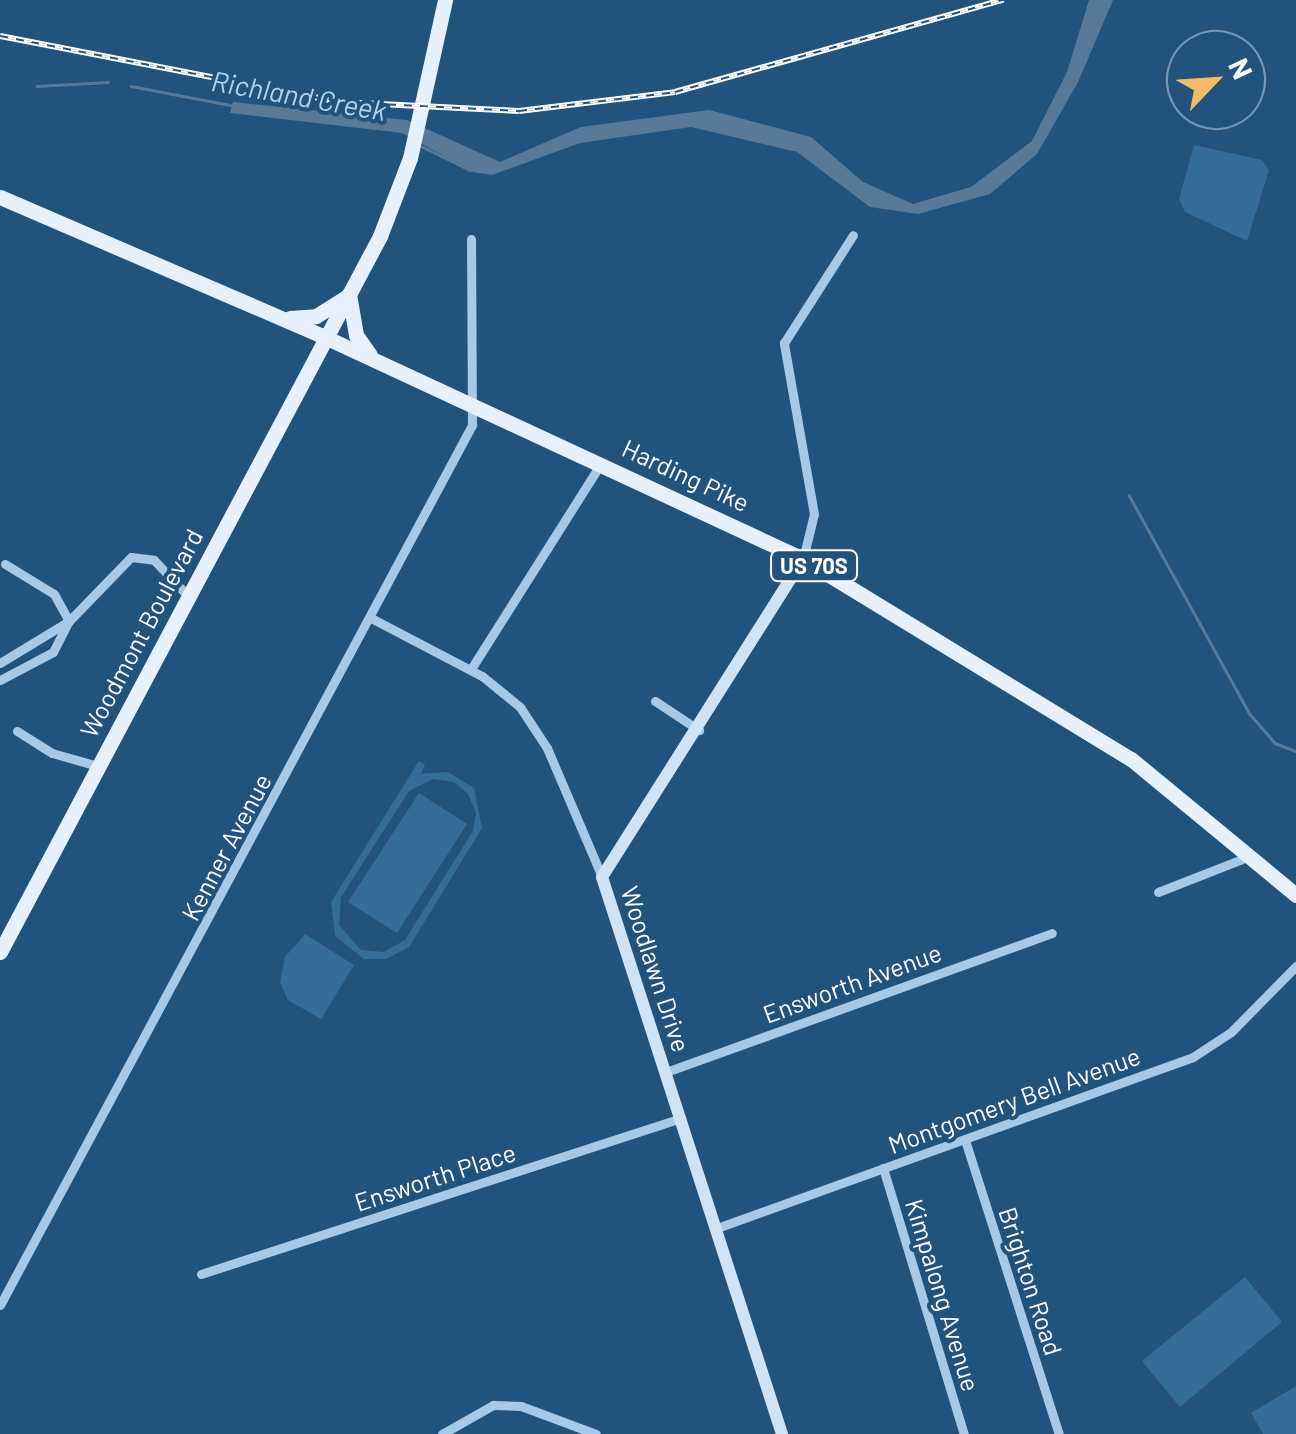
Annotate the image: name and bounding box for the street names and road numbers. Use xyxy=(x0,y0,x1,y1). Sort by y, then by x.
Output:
street label: Harding Pike xyxy=(618,433,754,517)
street label: Woodmont Boulevard xyxy=(73,524,209,742)
road number: US 70S xyxy=(769,549,859,583)
street label: Kenner Avenue xyxy=(175,768,277,926)
street label: Woodlawn Drive xyxy=(615,882,697,1056)
street label: Ensworth Avenue xyxy=(759,937,945,1029)
street label: Montgomery Bell Avenue xyxy=(884,1040,1144,1160)
street label: Ensworth Place xyxy=(351,1137,519,1217)
street label: Kimpalong Avenue xyxy=(899,1195,987,1395)
street label: Brighton Road xyxy=(993,1203,1069,1359)

